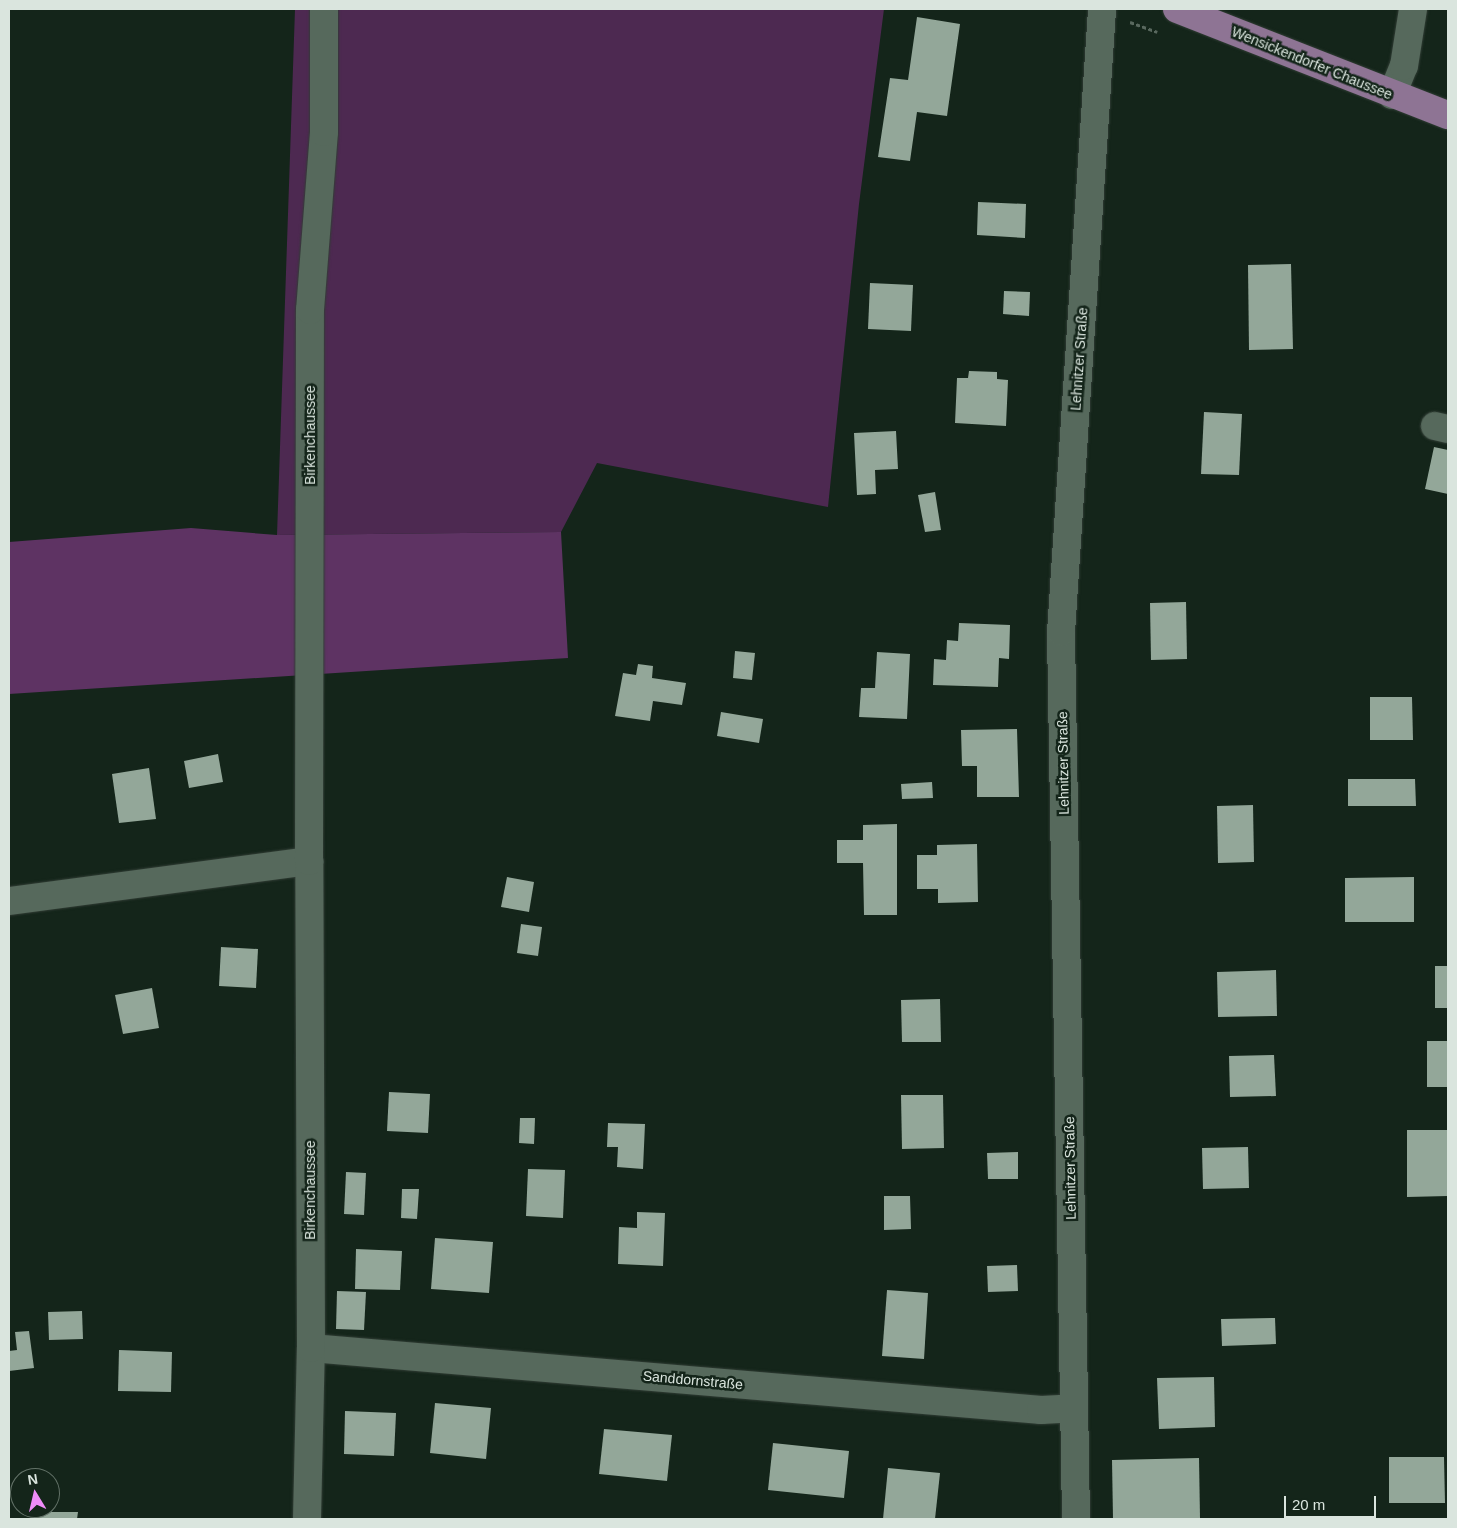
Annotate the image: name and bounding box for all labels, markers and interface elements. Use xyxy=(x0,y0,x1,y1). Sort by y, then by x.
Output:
street label: Wensickendorfer Chaussee xyxy=(1229,23,1395,103)
street label: Lehnitzer Straße xyxy=(1067,307,1091,411)
street label: Birkenchaussee xyxy=(302,385,318,485)
street label: Lehnitzer Straße xyxy=(1054,711,1072,815)
street label: Lehnitzer Straße xyxy=(1061,1116,1079,1220)
street label: Birkenchaussee xyxy=(302,1140,318,1240)
street label: Sanddornstraße xyxy=(642,1367,744,1393)
north arrow xyxy=(10,1468,60,1518)
text: N xyxy=(27,1470,39,1488)
scale bar xyxy=(1287,1486,1380,1518)
text: 20 m xyxy=(1292,1496,1325,1513)

